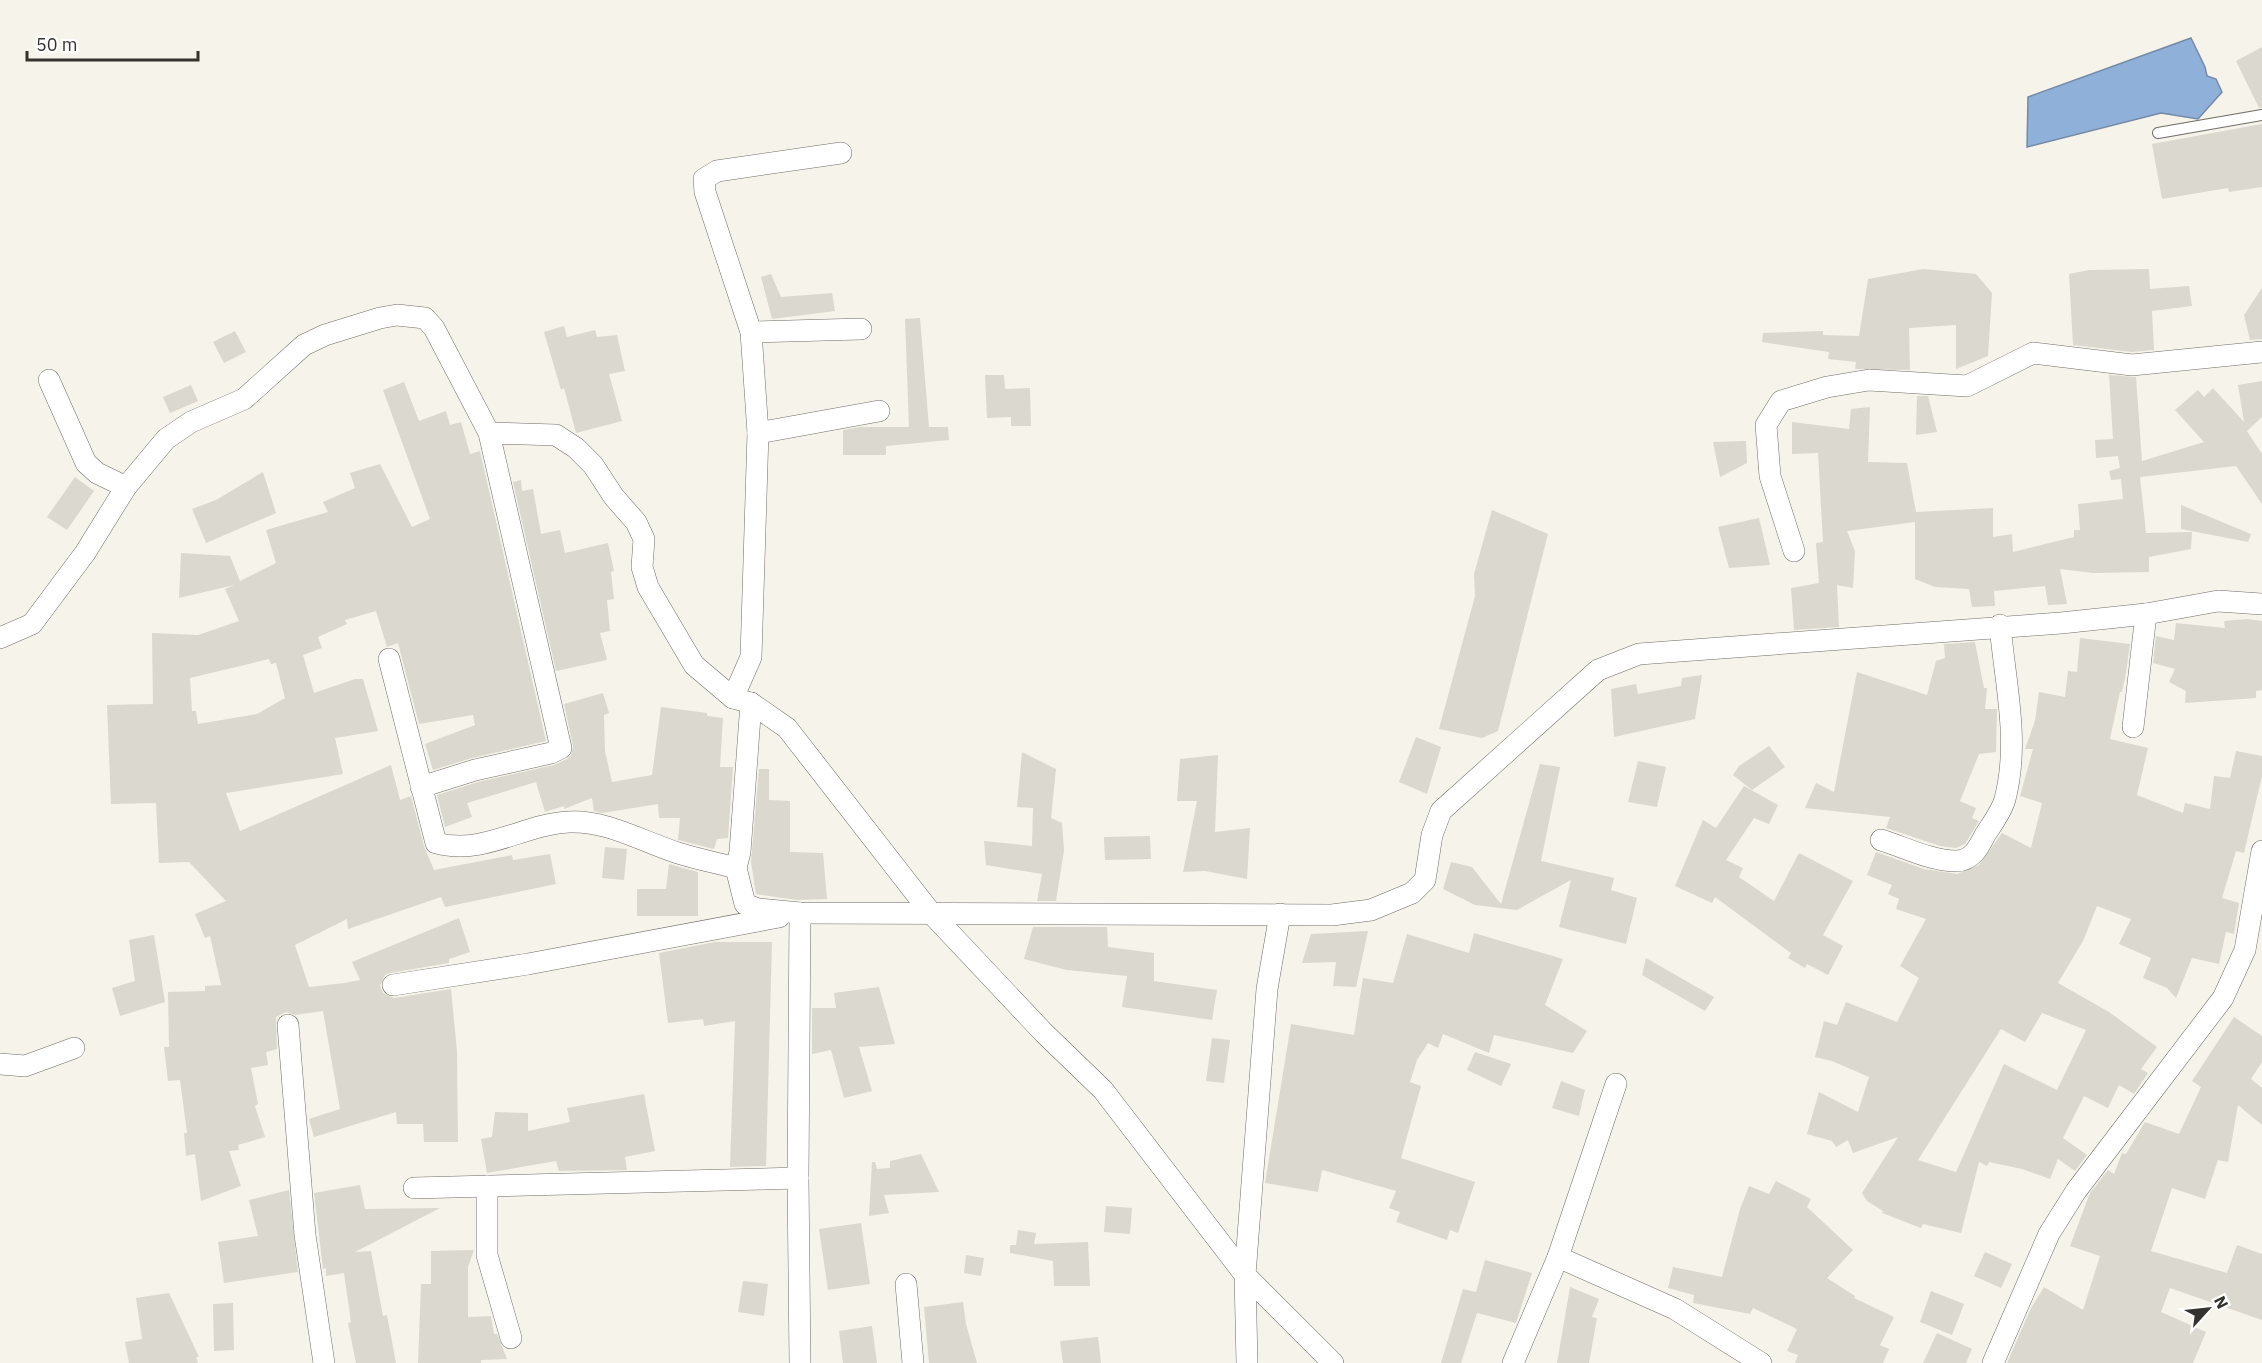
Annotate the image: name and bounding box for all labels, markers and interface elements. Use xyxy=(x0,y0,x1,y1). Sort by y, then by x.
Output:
scale bar xyxy=(27,24,198,62)
text: 50 m xyxy=(36,33,78,56)
north arrow xyxy=(2178,1279,2238,1339)
text: N xyxy=(2210,1292,2233,1312)

